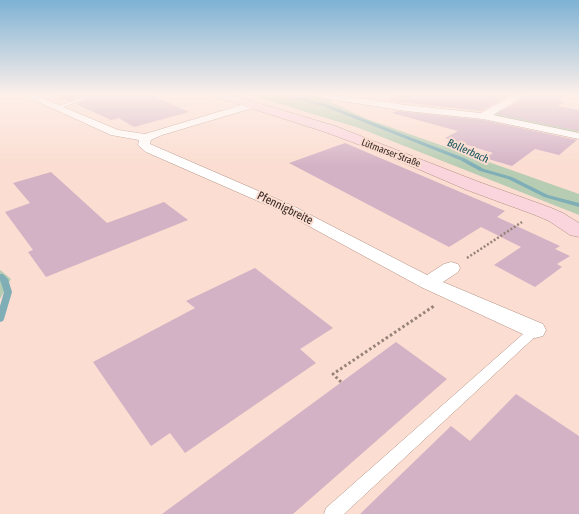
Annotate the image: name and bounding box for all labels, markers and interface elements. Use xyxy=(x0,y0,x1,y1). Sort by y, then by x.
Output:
street label: Lütmarser Straße xyxy=(360,136,422,170)
water label: Bollerbach xyxy=(445,136,491,166)
street label: Pfennigbreite xyxy=(255,188,315,228)

